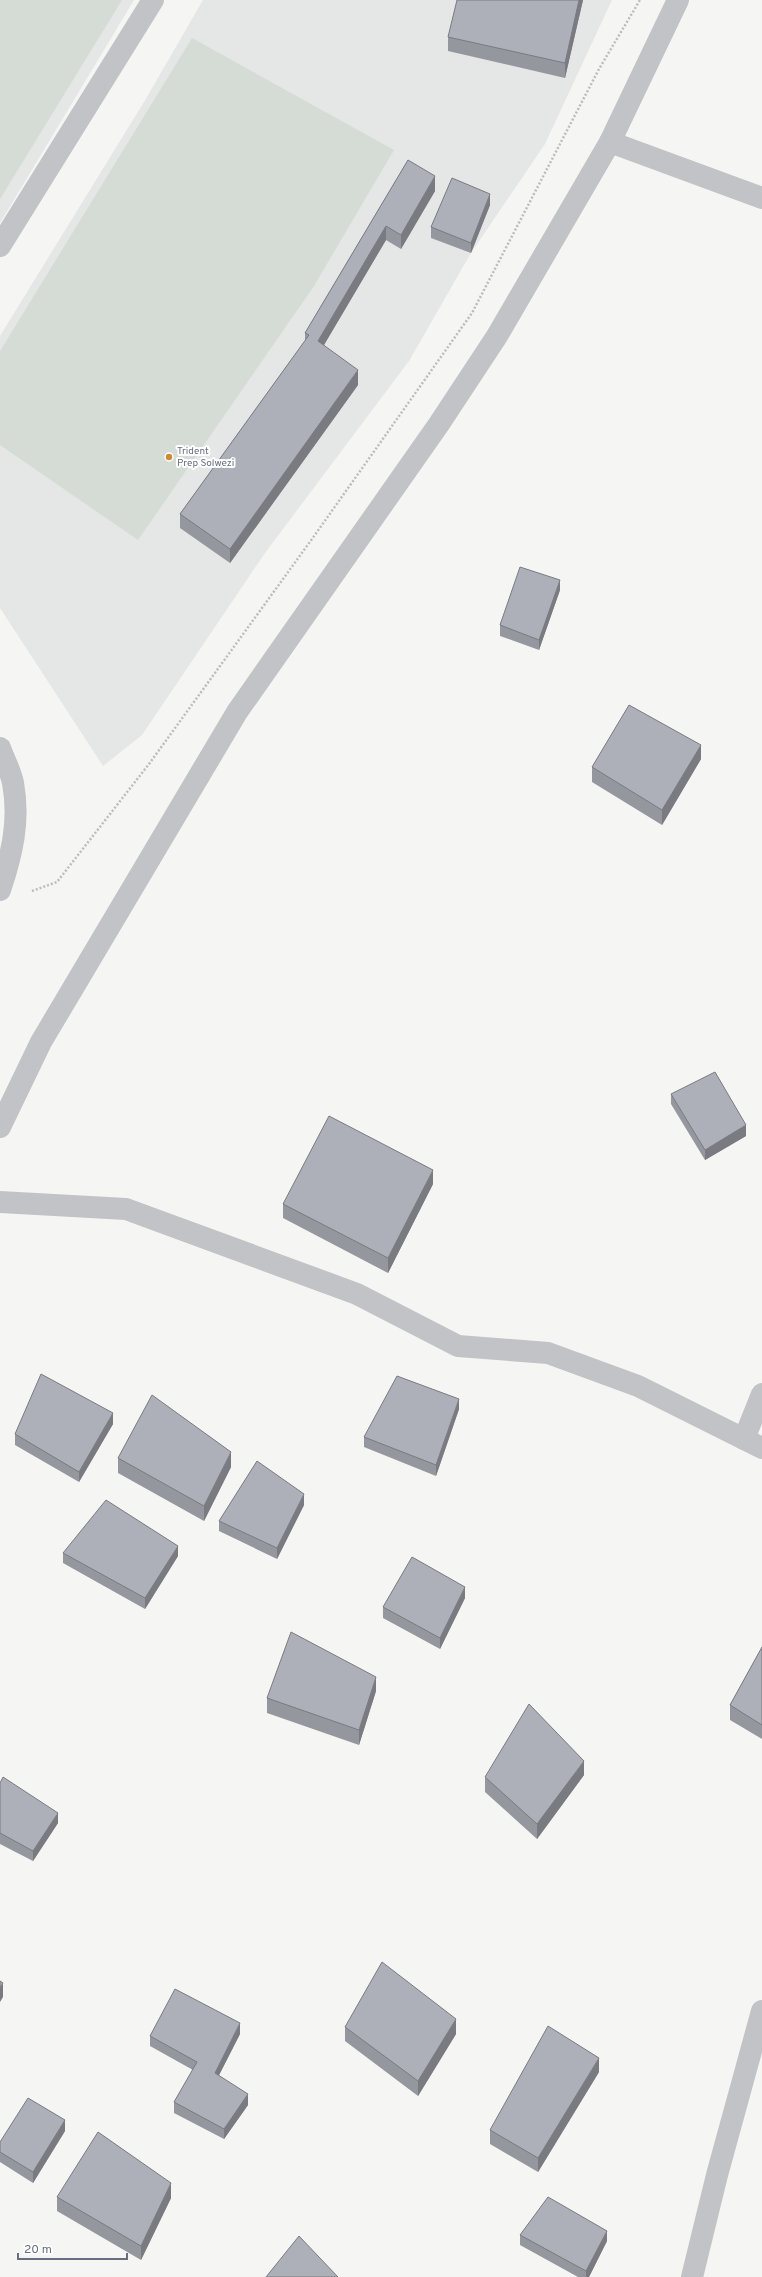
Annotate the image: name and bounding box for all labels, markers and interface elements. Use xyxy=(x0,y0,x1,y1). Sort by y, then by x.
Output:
place label: Trident Prep Solwezi xyxy=(177,445,234,470)
marker: Trident Prep Solwezi xyxy=(164,452,174,462)
scale bar xyxy=(18,2235,127,2261)
text: 20 m xyxy=(24,2242,52,2258)

